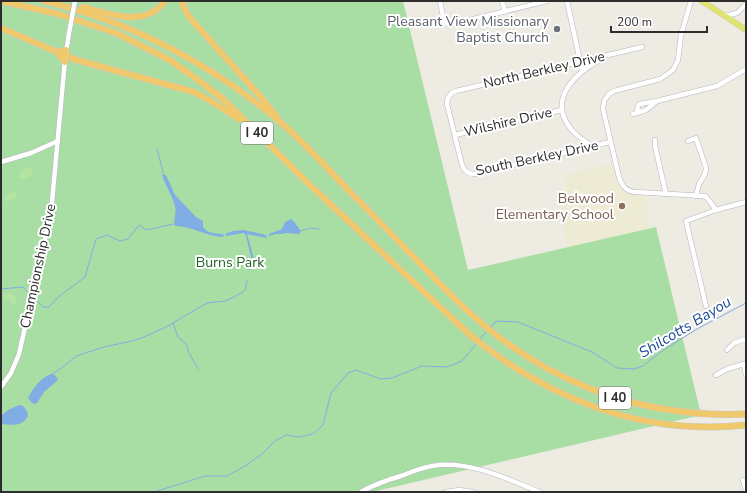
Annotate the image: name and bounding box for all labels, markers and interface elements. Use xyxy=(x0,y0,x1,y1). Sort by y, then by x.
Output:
scale bar xyxy=(611,8,707,34)
place label: Pleasant View Missionary Baptist Church xyxy=(387,12,550,47)
text: 200 m xyxy=(617,14,652,30)
marker: Pleasant View Missionary Baptist Church xyxy=(552,24,562,34)
street label: North Berkley Drive xyxy=(481,47,607,93)
street label: Wilshire Drive xyxy=(462,103,554,141)
road number: I 40 xyxy=(241,122,273,144)
street label: South Berkley Drive xyxy=(474,136,600,180)
place label: Belwood Elementary School xyxy=(496,189,615,224)
marker: Belwood Elementary School xyxy=(617,201,627,211)
street label: Championship Drive xyxy=(16,202,60,330)
park label: Burns Park xyxy=(196,253,265,272)
water label: Shilcotts Bayou xyxy=(635,292,735,362)
road number: I 40 xyxy=(599,387,631,409)

